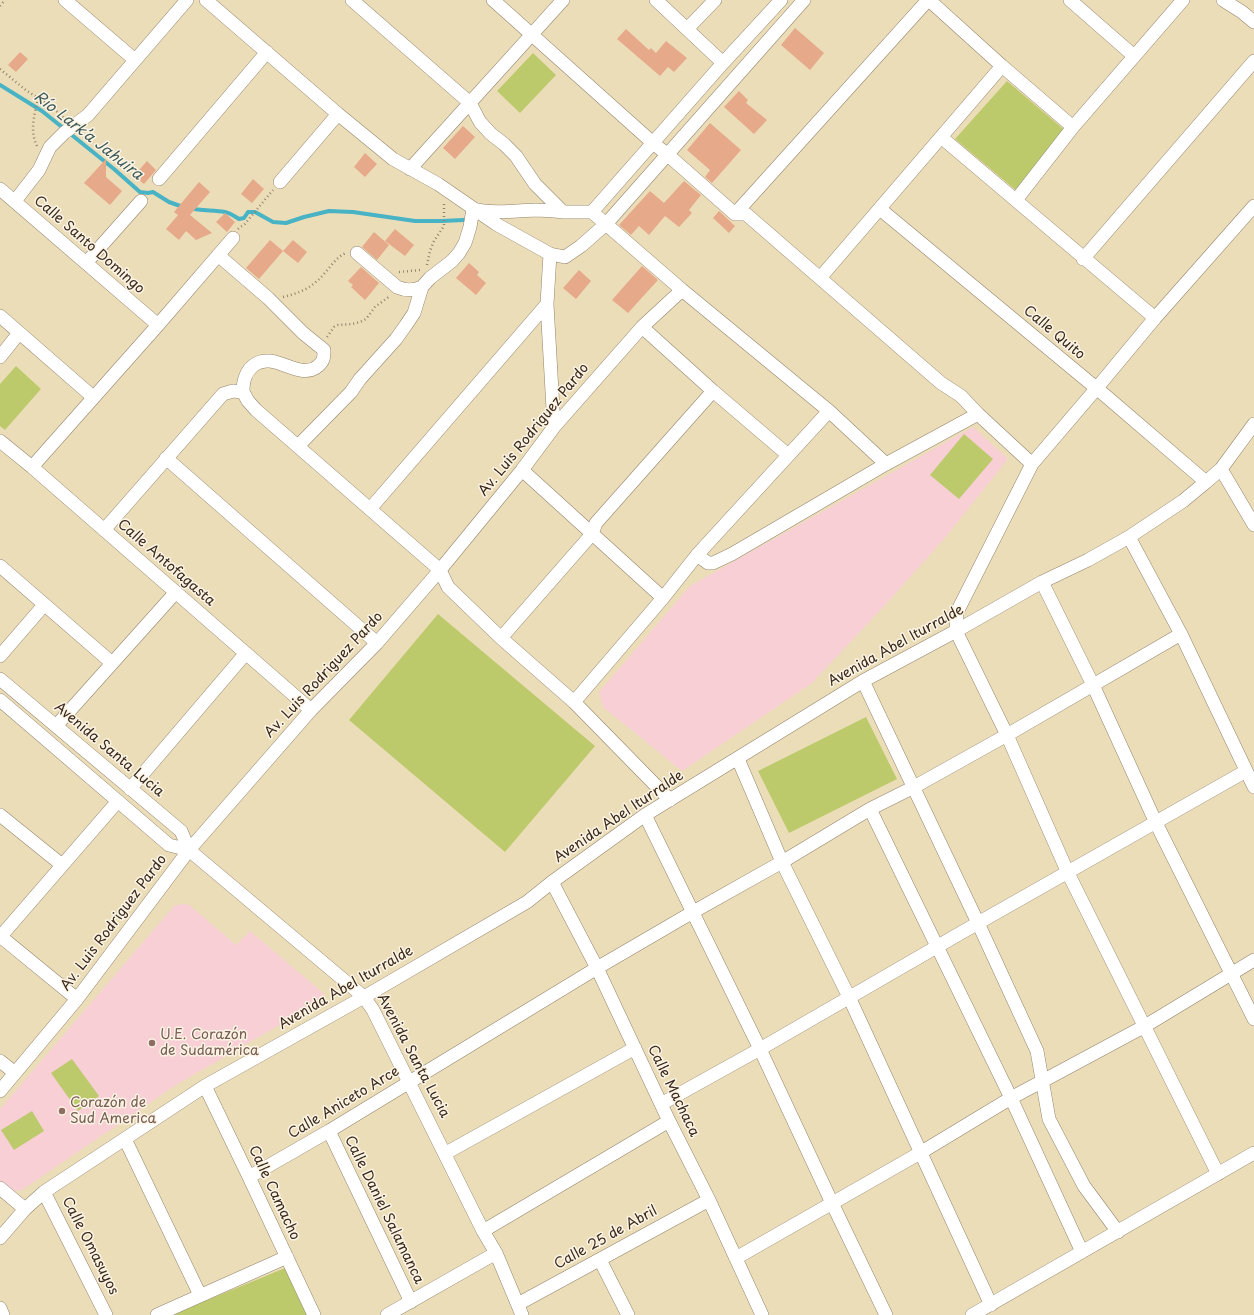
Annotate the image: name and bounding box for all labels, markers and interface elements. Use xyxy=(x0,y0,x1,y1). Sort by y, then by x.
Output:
water label: Río Lark’a Jahuira xyxy=(30,88,146,184)
street label: Calle Santo Domingo xyxy=(30,192,148,298)
street label: Calle Quito xyxy=(1020,302,1088,364)
street label: Av. Luis Rodriguez Pardo xyxy=(475,360,593,500)
street label: Calle Antofagasta xyxy=(114,516,218,610)
street label: Avenida Abel Iturralde xyxy=(825,602,967,690)
street label: Av. Luis Rodriguez Pardo xyxy=(261,609,387,741)
street label: Avenida Santa Lucia xyxy=(51,699,167,801)
street label: Avenida Abel Iturralde xyxy=(551,767,687,867)
street label: Av. Luis Rodriguez Pardo xyxy=(57,852,171,994)
street label: Avenida Abel Iturralde xyxy=(276,943,416,1033)
street label: Avenida Santa Lucia xyxy=(373,991,453,1121)
place label: U.E. Corazón de Sudamérica xyxy=(160,1027,259,1060)
marker: U.E. Corazón de Sudamérica xyxy=(147,1038,157,1048)
street label: Calle Machaca xyxy=(644,1042,702,1140)
street label: Calle Aniceto Arce xyxy=(285,1063,403,1143)
place label: Corazón de Sud America xyxy=(70,1095,156,1128)
marker: Corazón de Sud America xyxy=(57,1106,67,1116)
street label: Calle Daniel Salamanca xyxy=(341,1133,427,1287)
street label: Calle Camacho xyxy=(245,1143,303,1243)
street label: Calle Omasuyos xyxy=(58,1194,122,1298)
street label: Calle 25 de Abril xyxy=(552,1203,660,1273)

